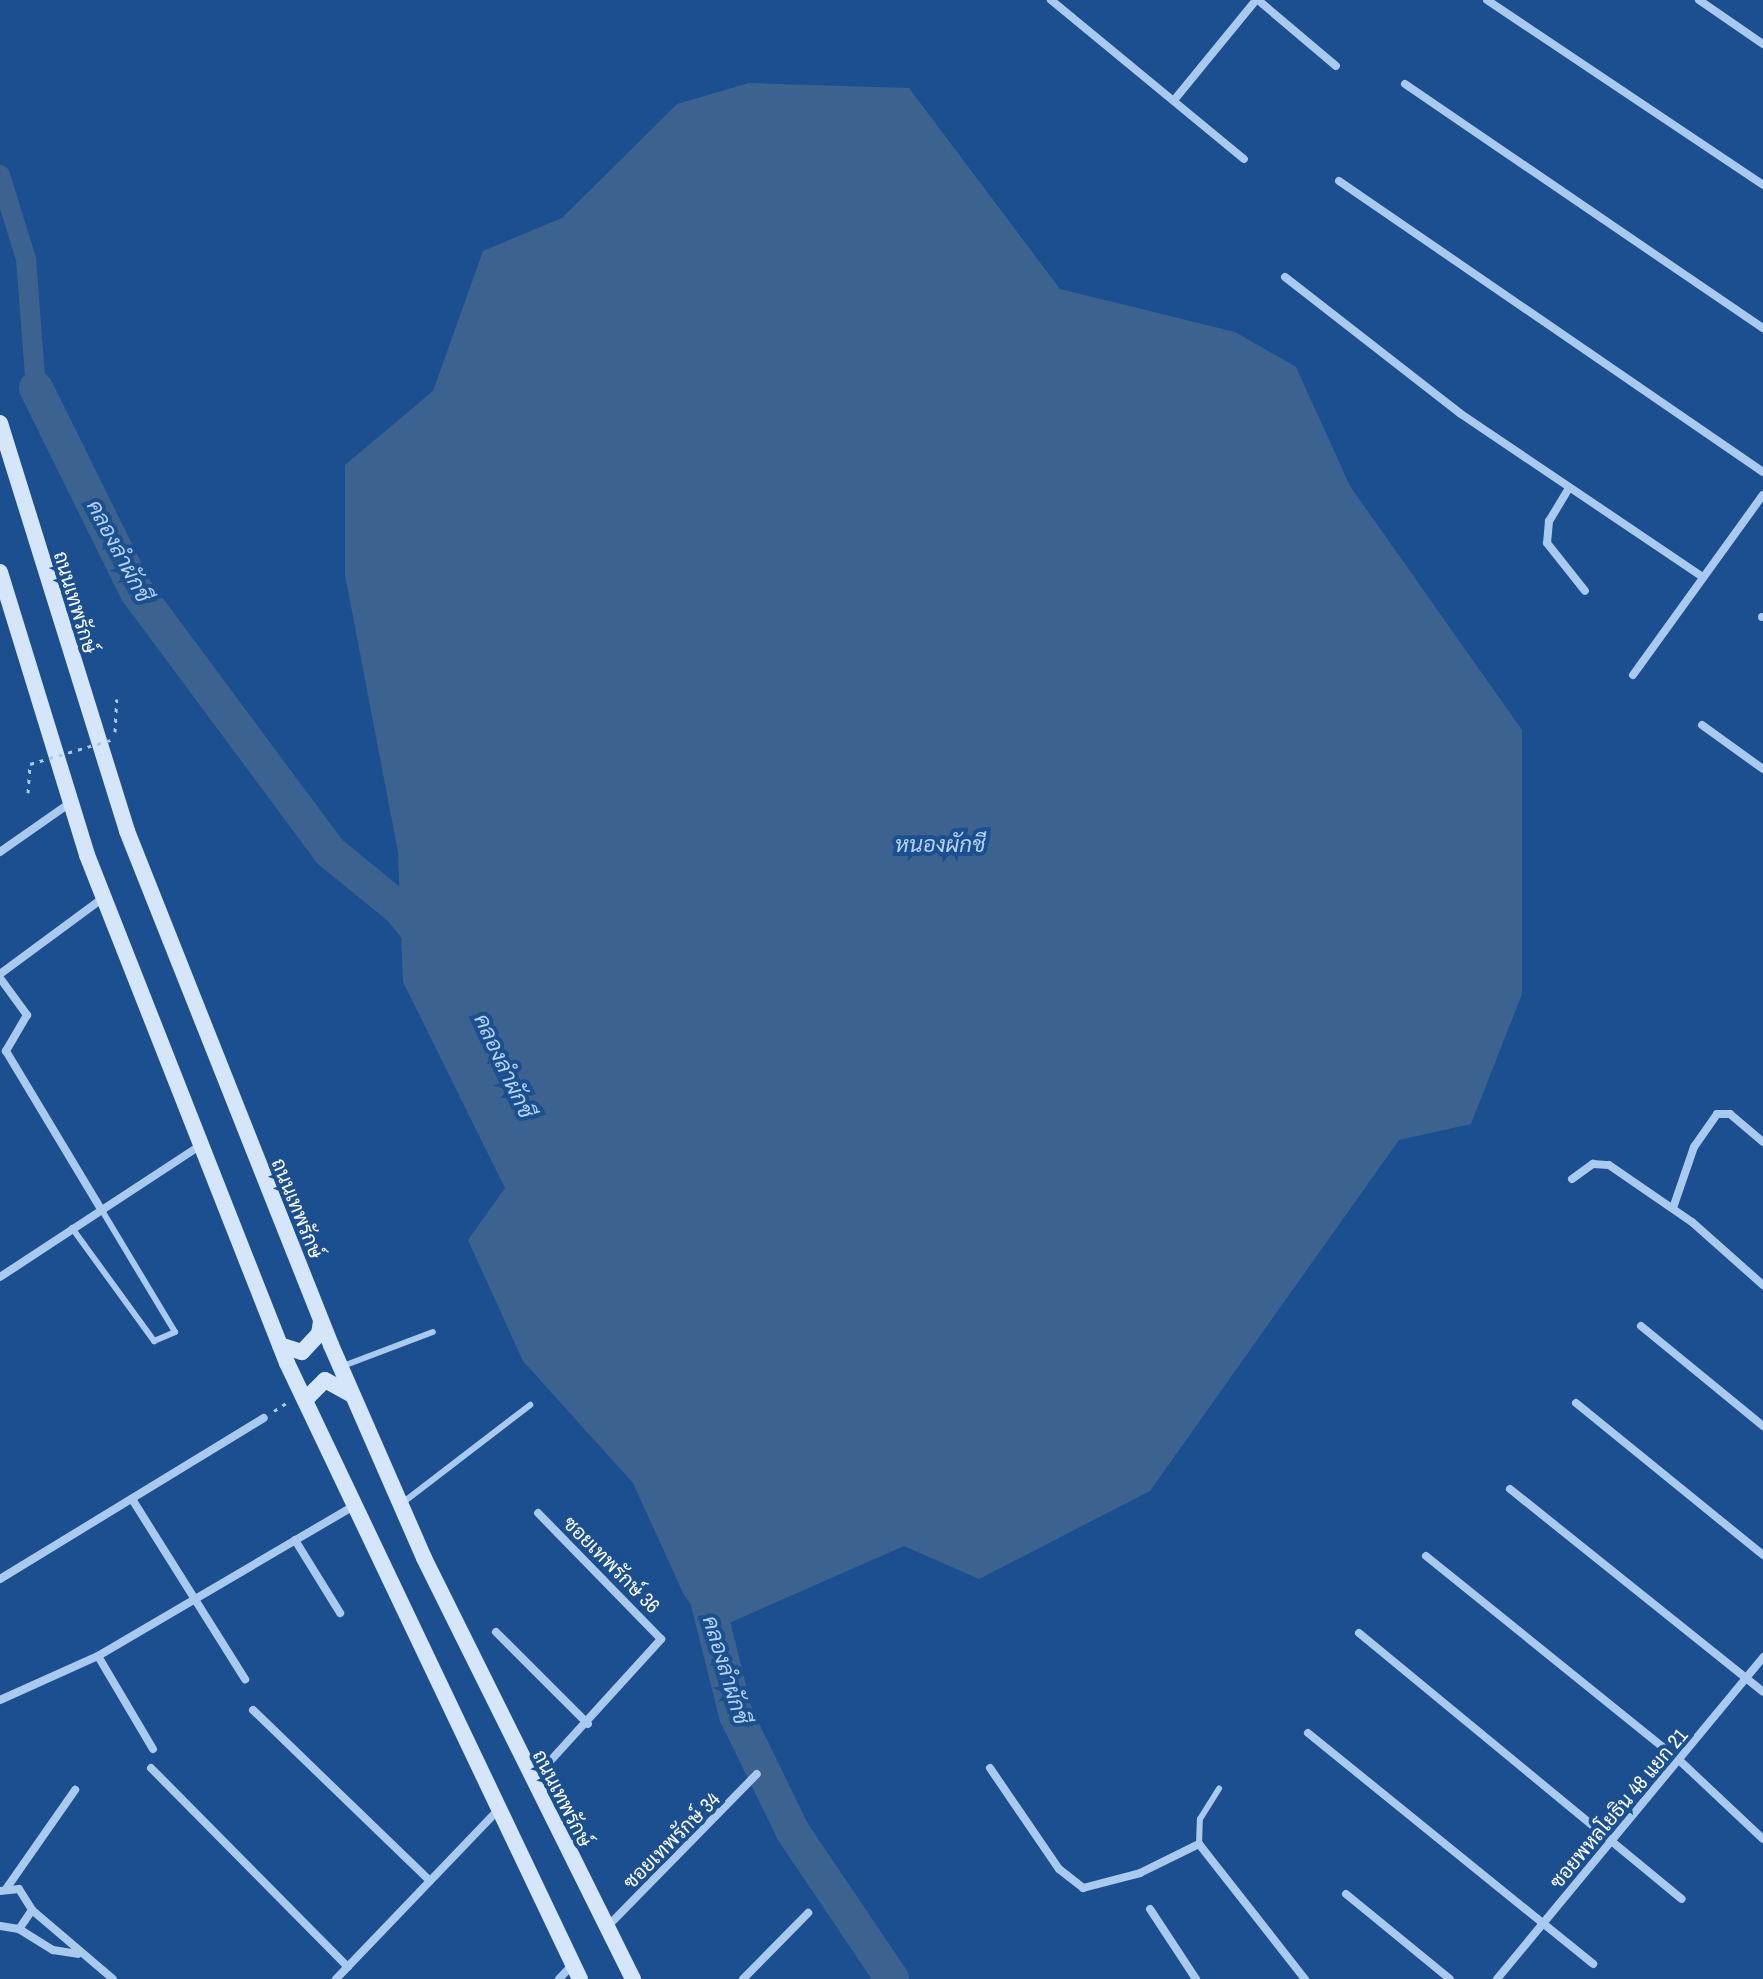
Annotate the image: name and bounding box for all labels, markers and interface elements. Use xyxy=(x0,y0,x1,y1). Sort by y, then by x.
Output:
water label: คลองลำผักชี xyxy=(81,495,157,607)
street label: ถนนเทพรักษ์ xyxy=(49,548,103,656)
water label: หนองผักชี xyxy=(895,832,985,858)
water label: คลองลำผักชี xyxy=(468,1010,540,1122)
street label: ถนนเทพรักษ์ xyxy=(267,1155,329,1261)
street label: ซอยเทพรักษ์ 36 xyxy=(559,1511,665,1617)
water label: คลองลำผักชี xyxy=(697,1613,755,1727)
street label: ซอยพหลโยธิน 48 แยก 21 xyxy=(1544,1723,1692,1893)
street label: ถนนเทพรักษ์ xyxy=(528,1746,598,1850)
street label: ซอยเทพรักษ์ 34 xyxy=(618,1787,724,1893)

